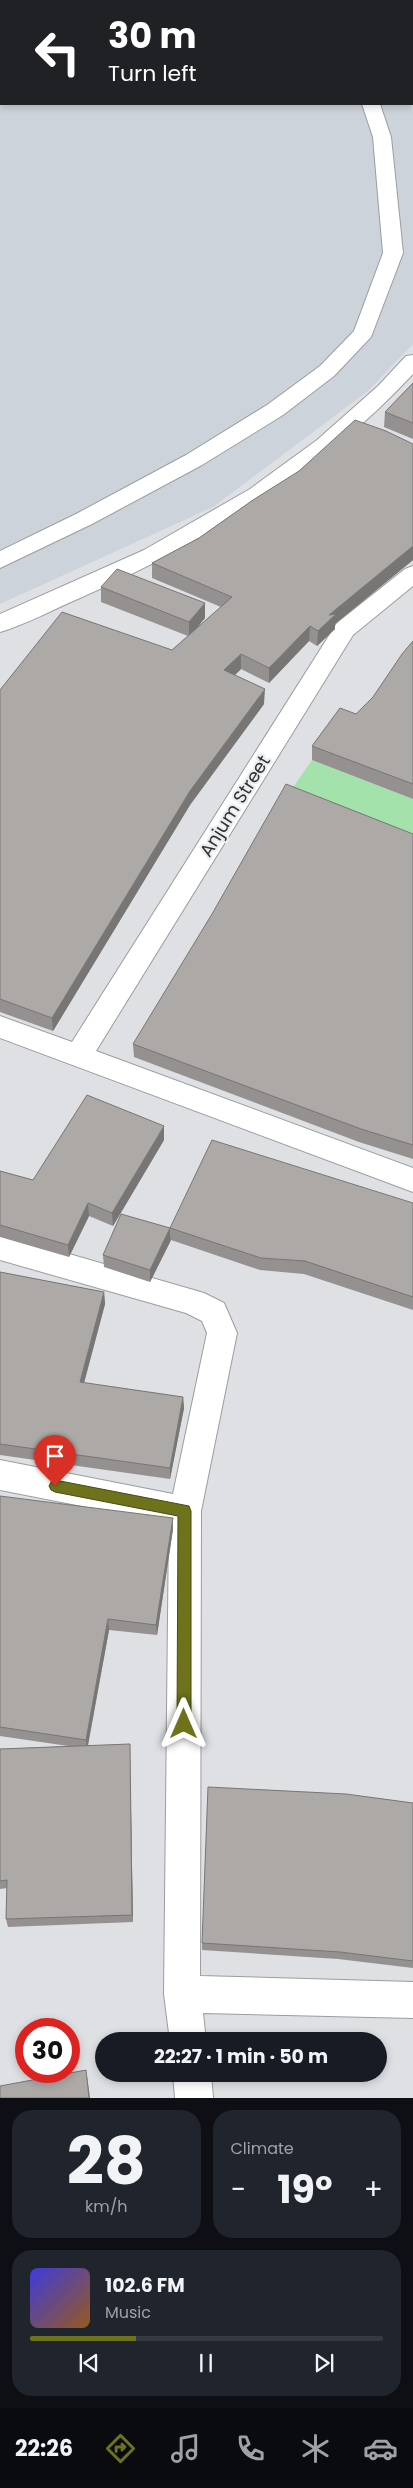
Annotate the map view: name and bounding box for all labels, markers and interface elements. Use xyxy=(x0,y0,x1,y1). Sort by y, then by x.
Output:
text: 30 m xyxy=(108,11,196,60)
icon: left xyxy=(25,20,90,85)
text: Turn left xyxy=(108,58,196,89)
street label: Anjum Street xyxy=(193,750,276,861)
pin xyxy=(34,1435,76,1486)
icon: arrive xyxy=(41,1442,69,1470)
position arrow xyxy=(157,1697,209,1749)
speed limit sign: 30 xyxy=(15,2018,80,2083)
text: 22:27 · 1 min · 50 m xyxy=(154,2043,328,2070)
text: 28 xyxy=(67,2116,146,2207)
text: Climate xyxy=(231,2137,294,2160)
text: 19° xyxy=(277,2163,333,2216)
text: − xyxy=(231,2170,246,2209)
text: + xyxy=(364,2170,383,2209)
text: km/h xyxy=(85,2195,128,2218)
text: 102.6 FM xyxy=(105,2272,185,2299)
text: Music xyxy=(105,2301,151,2324)
icon: previous xyxy=(75,2349,103,2377)
icon: pause xyxy=(192,2349,220,2377)
icon: next xyxy=(310,2349,338,2377)
icon: directions xyxy=(103,2431,138,2466)
icon: music xyxy=(168,2431,203,2466)
icon: phone xyxy=(233,2431,268,2466)
icon: climate xyxy=(298,2431,333,2466)
icon: car xyxy=(363,2431,398,2466)
text: 22:26 xyxy=(15,2433,73,2464)

